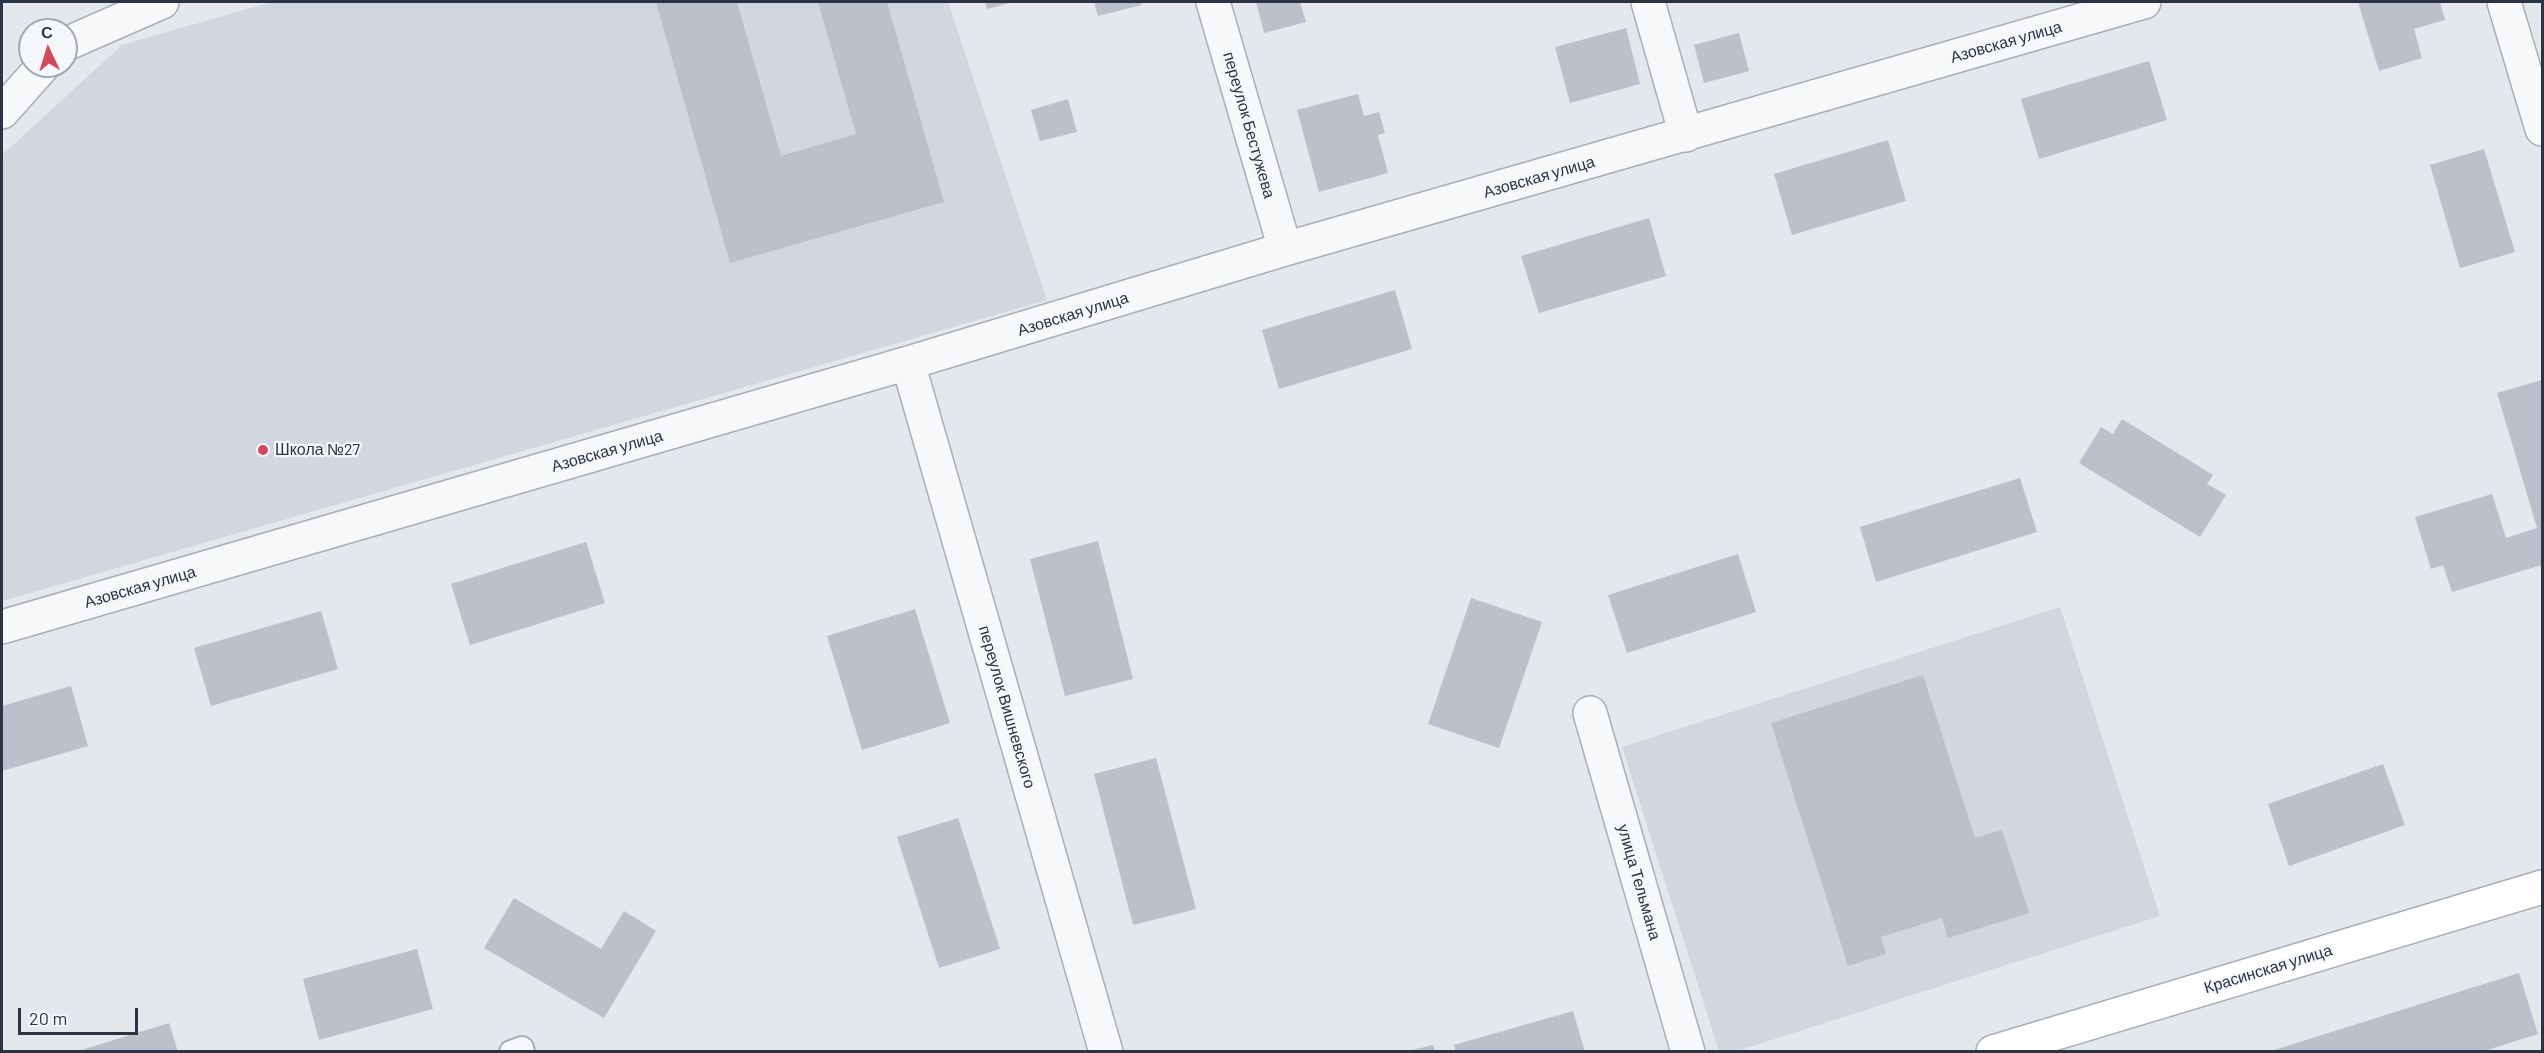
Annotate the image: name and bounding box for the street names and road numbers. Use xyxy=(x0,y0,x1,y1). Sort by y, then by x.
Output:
street label: Азовская улица xyxy=(1948,17,2064,67)
street label: переулок Бестужева xyxy=(1219,50,1279,200)
street label: Азовская улица xyxy=(1481,152,1597,202)
street label: Азовская улица xyxy=(1015,288,1131,340)
street label: Азовская улица xyxy=(549,426,665,476)
street label: Азовская улица xyxy=(82,562,198,612)
street label: переулок Вишневского xyxy=(975,623,1039,791)
street label: улица Тельмана xyxy=(1613,822,1665,942)
street label: Красинская улица xyxy=(2202,940,2334,998)

